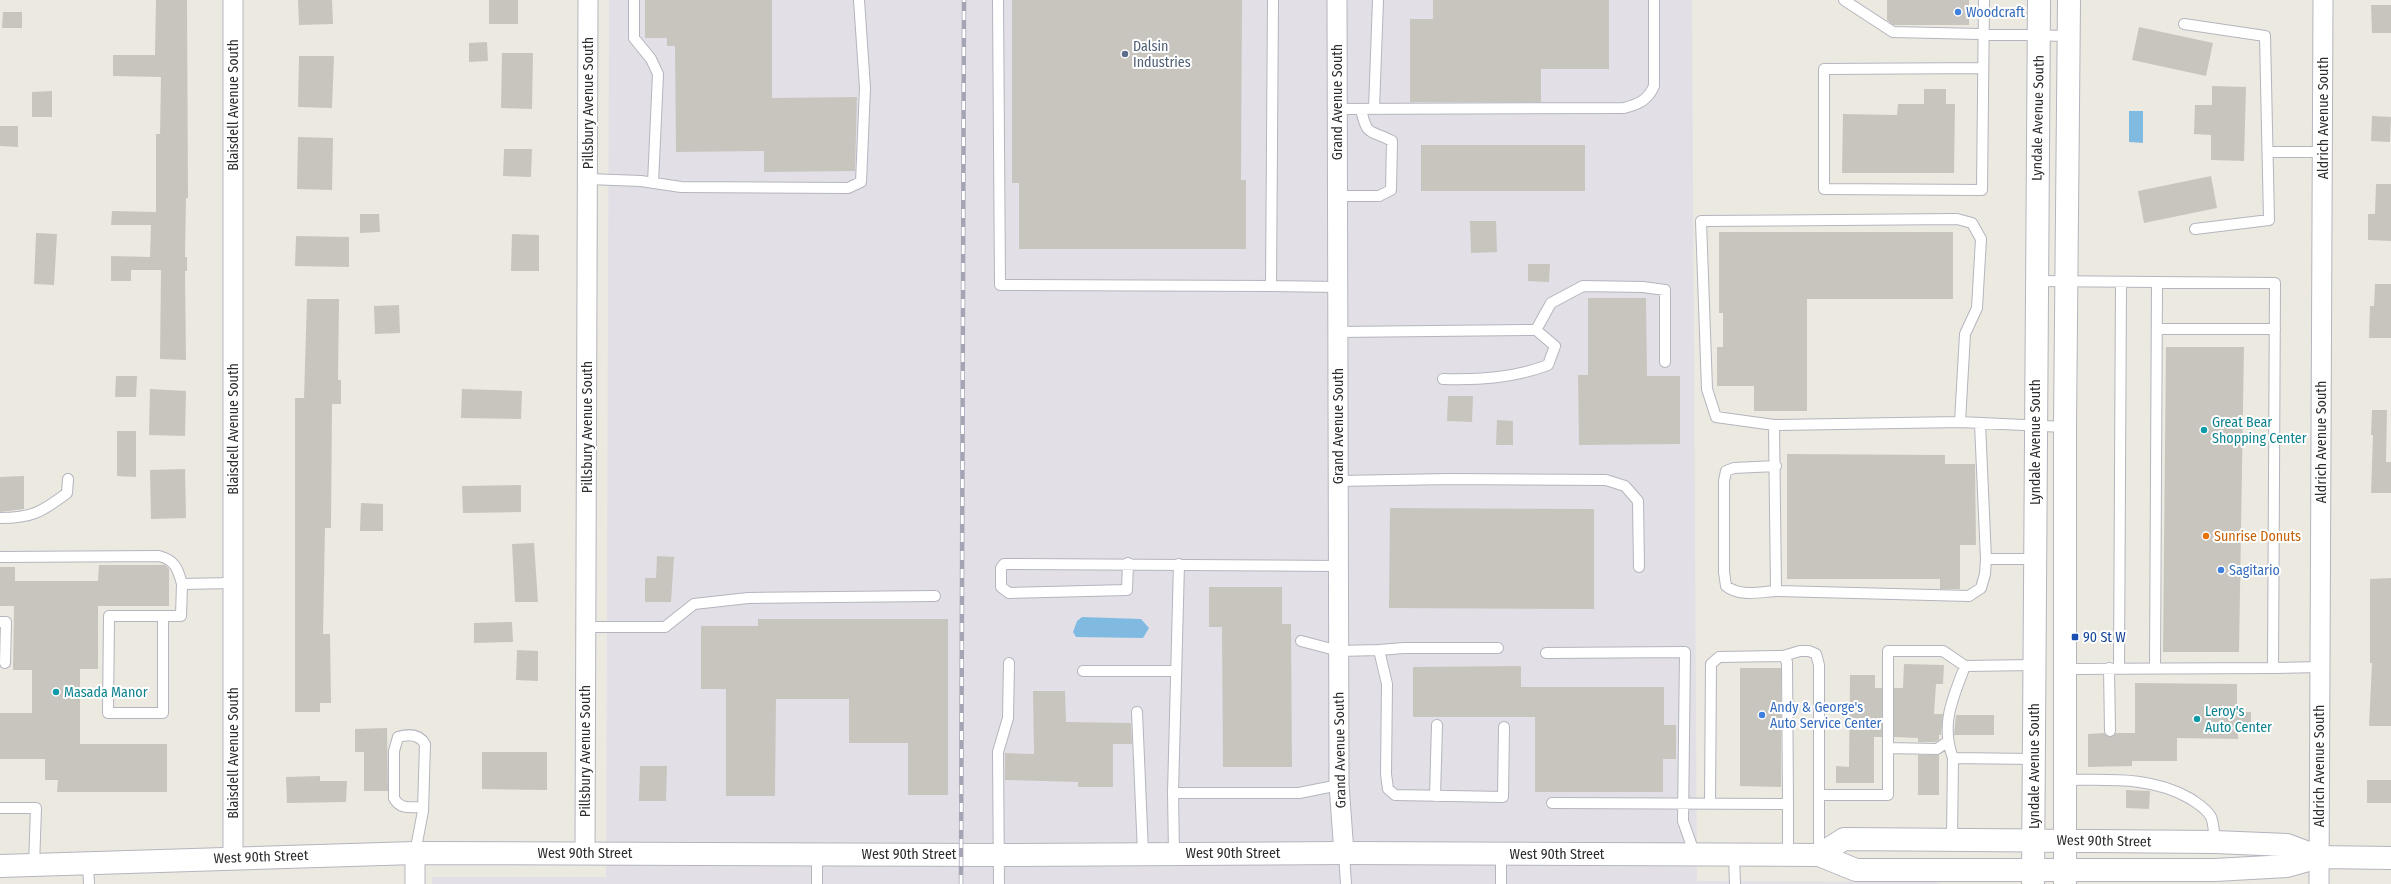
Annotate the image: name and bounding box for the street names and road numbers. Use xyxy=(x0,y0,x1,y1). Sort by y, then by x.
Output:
street label: Pillsbury Avenue South xyxy=(580,37,597,169)
street label: Blaisdell Avenue South xyxy=(225,39,242,171)
street label: Grand Avenue South xyxy=(1329,44,1346,160)
street label: Lyndale Avenue South xyxy=(2028,55,2048,181)
street label: Aldrich Avenue South xyxy=(2315,57,2332,179)
street label: Pillsbury Avenue South xyxy=(579,361,596,493)
street label: Blaisdell Avenue South xyxy=(225,363,242,495)
street label: Grand Avenue South xyxy=(1330,368,1347,484)
street label: Lyndale Avenue South xyxy=(2027,379,2044,505)
street label: Aldrich Avenue South xyxy=(2313,381,2330,503)
street label: Pillsbury Avenue South xyxy=(577,685,594,817)
street label: Blaisdell Avenue South xyxy=(225,687,242,819)
street label: Grand Avenue South xyxy=(1330,692,1350,808)
street label: Lyndale Avenue South xyxy=(2026,703,2043,829)
street label: Aldrich Avenue South xyxy=(2311,705,2328,827)
street label: West 90th Street xyxy=(2056,832,2152,850)
street label: West 90th Street xyxy=(538,845,633,862)
street label: West 90th Street xyxy=(1186,845,1281,862)
street label: West 90th Street xyxy=(862,846,957,863)
street label: West 90th Street xyxy=(1510,846,1605,863)
street label: West 90th Street xyxy=(213,847,309,867)

